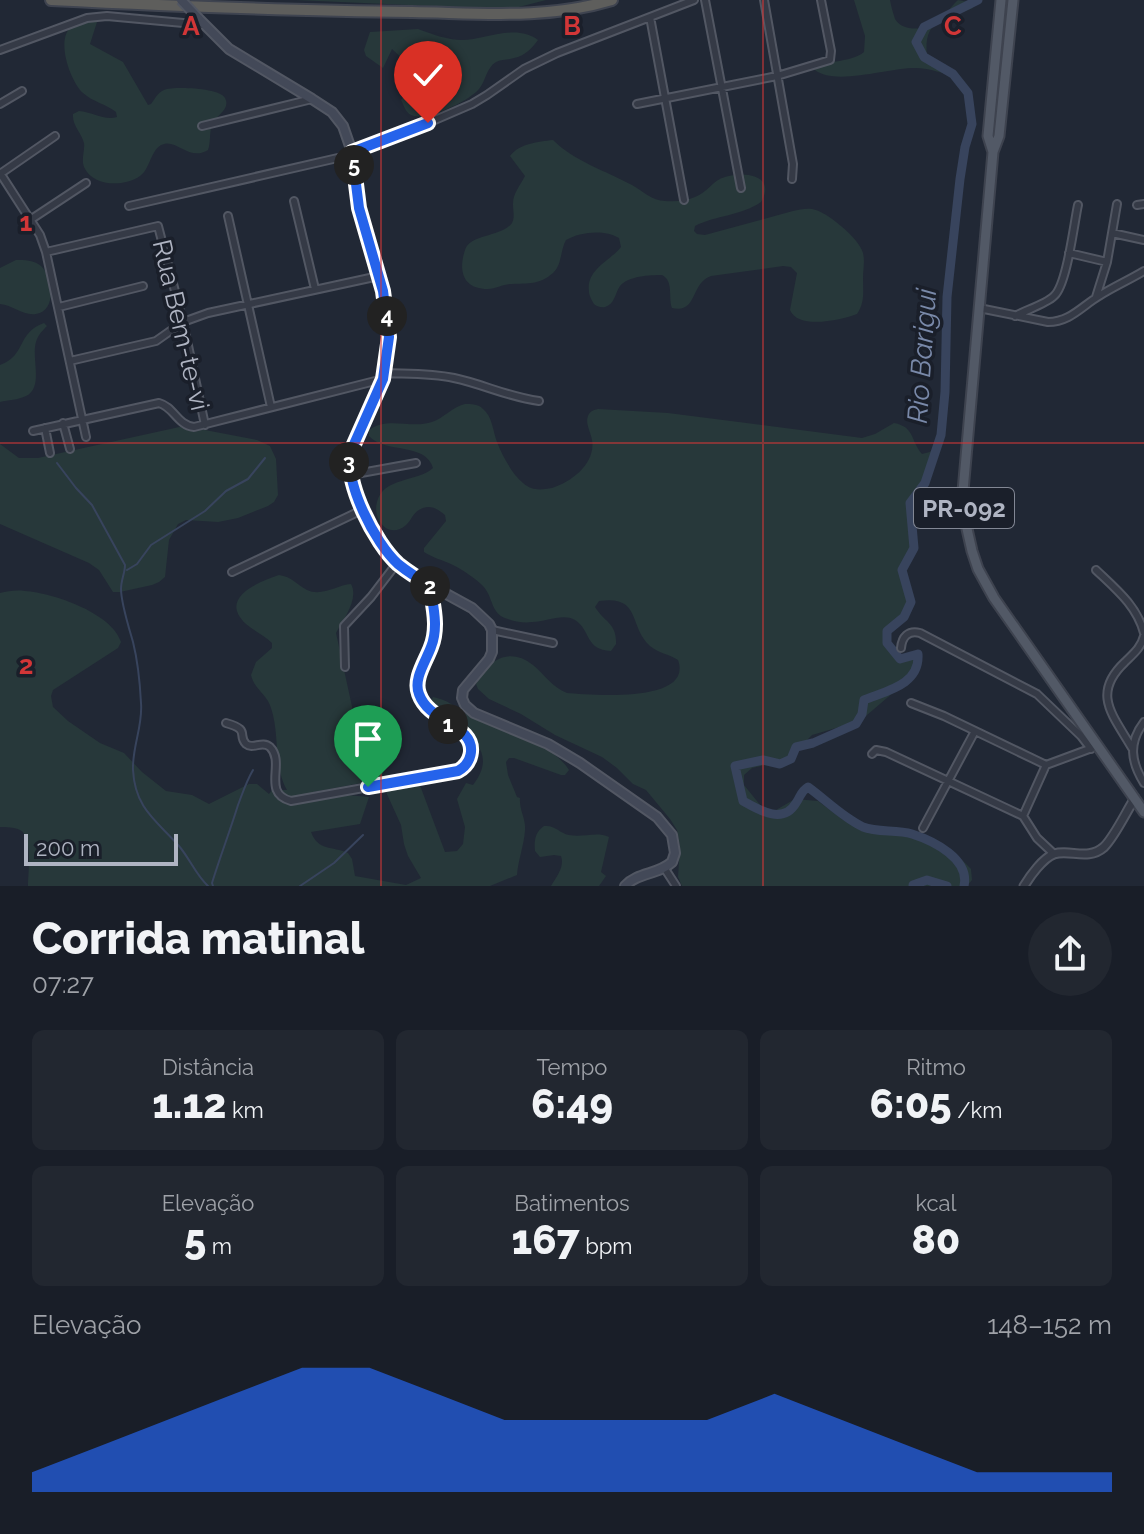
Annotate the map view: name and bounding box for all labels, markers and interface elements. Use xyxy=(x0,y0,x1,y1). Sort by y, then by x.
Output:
text: A xyxy=(182,11,200,41)
text: B xyxy=(563,11,581,41)
text: C xyxy=(944,11,962,41)
pin xyxy=(394,41,462,123)
icon: check xyxy=(406,53,450,97)
pin: 5 xyxy=(334,145,374,185)
text: 5 xyxy=(348,152,360,178)
text: 1 xyxy=(20,207,33,237)
street label: Rua Bem-te-vi xyxy=(147,237,215,413)
water label: Rio Barigui xyxy=(901,286,943,425)
pin: 4 xyxy=(367,296,407,336)
text: 4 xyxy=(381,303,393,329)
pin: 3 xyxy=(329,442,369,482)
text: 3 xyxy=(343,449,355,475)
road number: PR-092 xyxy=(914,488,1014,528)
pin: 2 xyxy=(410,566,450,606)
text: 2 xyxy=(424,573,436,599)
text: 2 xyxy=(19,650,33,680)
pin: 1 xyxy=(428,704,468,744)
pin xyxy=(334,705,402,787)
text: 1 xyxy=(443,711,453,737)
icon: arrive xyxy=(346,717,390,761)
scale bar xyxy=(24,830,178,866)
text: 200 m xyxy=(36,835,100,861)
button: share xyxy=(1028,912,1112,996)
text: Corrida matinal xyxy=(32,913,365,964)
text: 07:27 xyxy=(32,969,94,999)
text: Distância xyxy=(162,1054,254,1080)
text: Tempo xyxy=(537,1054,607,1080)
text: Ritmo xyxy=(906,1054,966,1080)
text: 1.12 xyxy=(152,1080,226,1127)
text: 6:49 xyxy=(531,1080,613,1127)
text: 6:05 xyxy=(870,1080,952,1127)
text: km xyxy=(226,1097,264,1123)
text: /km xyxy=(952,1097,1002,1123)
text: Elevação xyxy=(162,1190,254,1216)
text: Batimentos xyxy=(514,1190,630,1216)
text: kcal xyxy=(915,1190,957,1216)
text: 5 xyxy=(184,1216,206,1263)
text: 167 xyxy=(511,1216,580,1263)
text: 80 xyxy=(912,1216,960,1263)
text: m xyxy=(206,1233,232,1259)
text: bpm xyxy=(580,1233,633,1259)
text: Elevação xyxy=(32,1310,141,1340)
text: 148–152 m xyxy=(987,1310,1112,1340)

